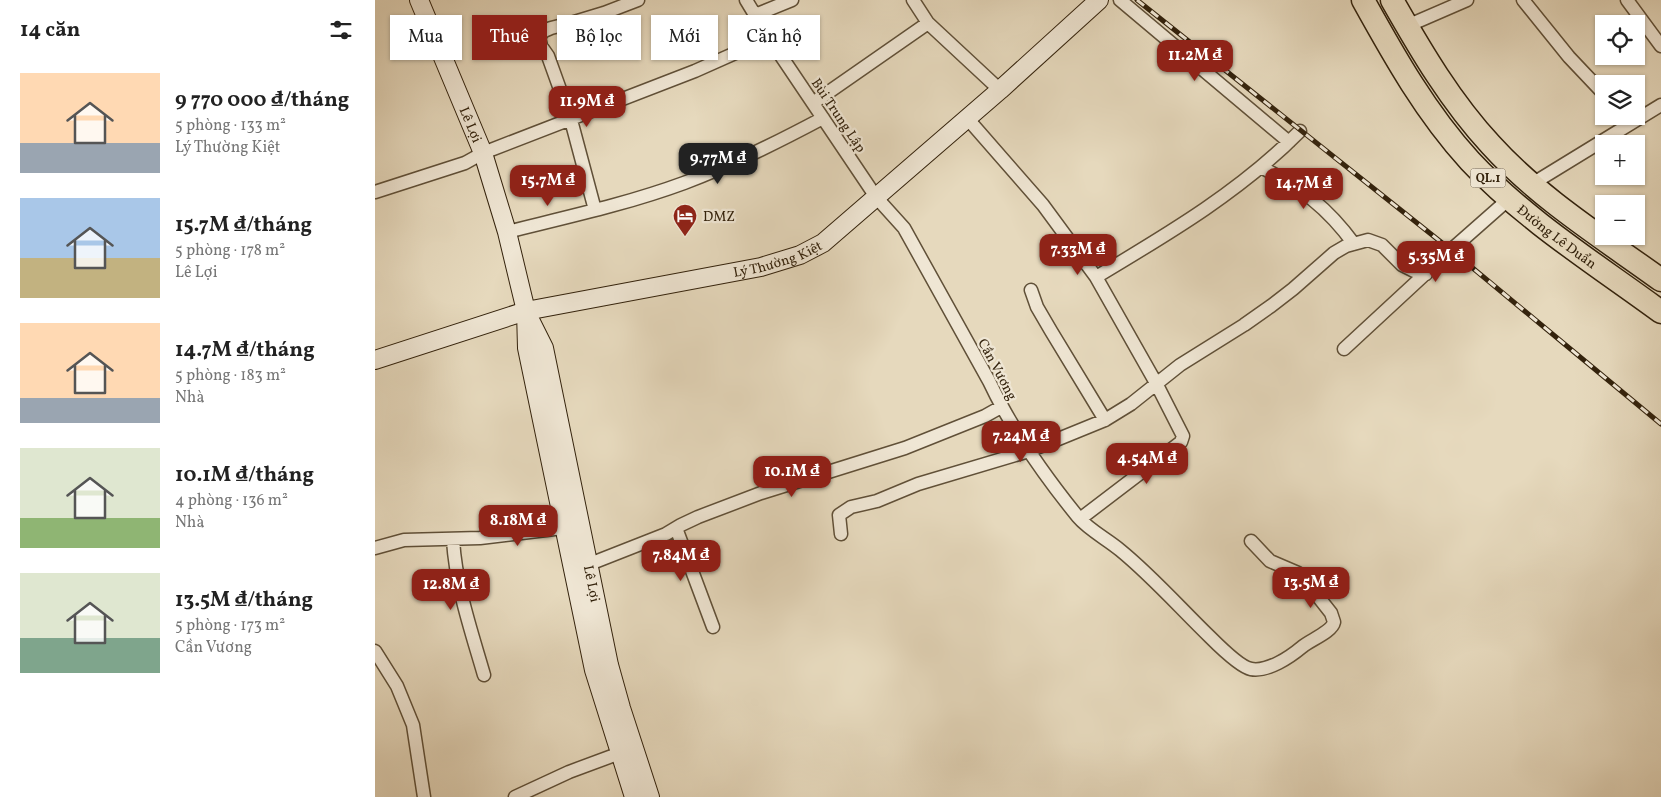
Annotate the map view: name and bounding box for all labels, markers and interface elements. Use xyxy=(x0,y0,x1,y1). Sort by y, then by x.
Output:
chip: Mua xyxy=(390,15,462,60)
chip: Thuê xyxy=(472,15,547,60)
chip: Bộ lọc xyxy=(557,15,641,60)
chip: Mới xyxy=(651,15,718,60)
chip: Căn hộ xyxy=(728,15,820,60)
map controls xyxy=(1595,15,1645,245)
button: locate xyxy=(1595,15,1645,65)
text: 14 căn xyxy=(20,16,80,45)
icon: filters xyxy=(327,16,355,44)
pin: 11.2M ₫ xyxy=(1149,39,1241,82)
text: 11.2M ₫ xyxy=(1168,45,1222,67)
street label: Bùi Trung Lập xyxy=(806,75,870,157)
button: layers xyxy=(1595,75,1645,125)
text: 9 770 000 ₫/tháng xyxy=(175,86,349,115)
pin: 11.9M ₫ xyxy=(541,86,633,128)
text: 11.9M ₫ xyxy=(560,91,614,113)
icon: home xyxy=(60,93,120,153)
street label: Lê Lợi xyxy=(454,104,486,146)
text: 5 phòng · 133 m² xyxy=(175,115,286,137)
button: + xyxy=(1595,135,1645,185)
text: Lý Thường Kiệt xyxy=(175,137,280,159)
pin: 9.77M ₫ xyxy=(672,142,764,185)
text: 9.77M ₫ xyxy=(690,148,746,170)
pin: 15.7M ₫ xyxy=(502,164,594,207)
pin: 14.7M ₫ xyxy=(1258,168,1350,210)
road number: QL.1 xyxy=(1471,168,1505,188)
text: 15.7M ₫ xyxy=(521,170,575,192)
text: 14.7M ₫ xyxy=(1276,173,1332,195)
button: − xyxy=(1595,195,1645,245)
street label: Đường Lê Duẩn xyxy=(1512,201,1600,274)
hotel icon: DMZ xyxy=(672,203,698,237)
place label: DMZ xyxy=(703,208,735,227)
text: 15.7M ₫/tháng xyxy=(175,211,312,240)
icon: home xyxy=(60,218,120,278)
pin: 7.33M ₫ xyxy=(1032,234,1124,276)
street label: Lý Thường Kiệt xyxy=(732,237,826,283)
text: 7.33M ₫ xyxy=(1051,239,1105,261)
text: 5 phòng · 178 m² xyxy=(175,240,285,262)
pin: 5.35M ₫ xyxy=(1390,240,1482,283)
text: 5.35M ₫ xyxy=(1408,246,1464,268)
text: Lê Lợi xyxy=(175,262,218,284)
text: 14.7M ₫/tháng xyxy=(175,336,315,365)
street label: Cần Vương xyxy=(972,336,1021,404)
icon: home xyxy=(60,343,120,403)
text: 5 phòng · 183 m² xyxy=(175,365,286,387)
text: Nhà xyxy=(175,387,204,409)
pin: 7.24M ₫ xyxy=(975,420,1067,463)
text: 7.24M ₫ xyxy=(993,426,1049,448)
pin: 4.54M ₫ xyxy=(1101,442,1193,485)
text: 4.54M ₫ xyxy=(1117,448,1177,470)
pin: 10.1M ₫ xyxy=(746,456,838,498)
text: 10.1M ₫/tháng xyxy=(175,461,314,490)
text: 10.1M ₫ xyxy=(764,461,820,483)
icon: home xyxy=(60,468,120,528)
text: 4 phòng · 136 m² xyxy=(175,490,288,512)
pin: 8.18M ₫ xyxy=(472,504,564,547)
text: 8.18M ₫ xyxy=(490,510,546,532)
text: Nhà xyxy=(175,512,204,534)
pin: 7.84M ₫ xyxy=(635,540,727,582)
text: 7.84M ₫ xyxy=(652,545,710,567)
street label: Lê Lợi xyxy=(578,564,604,604)
pin: 13.5M ₫ xyxy=(1265,566,1357,609)
pin: 12.8M ₫ xyxy=(405,568,497,611)
text: 13.5M ₫ xyxy=(1283,572,1339,594)
text: 12.8M ₫ xyxy=(423,574,479,596)
text: 13.5M ₫/tháng xyxy=(175,586,313,615)
icon: home xyxy=(60,593,120,653)
text: 5 phòng · 173 m² xyxy=(175,615,285,637)
text: Cần Vương xyxy=(175,637,252,659)

